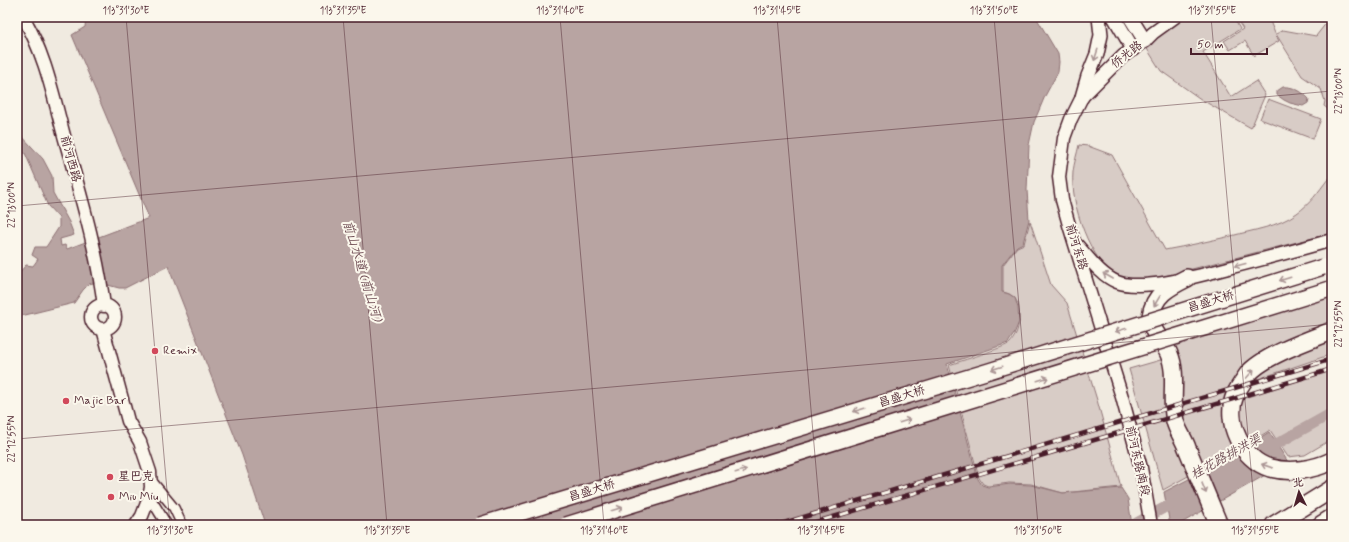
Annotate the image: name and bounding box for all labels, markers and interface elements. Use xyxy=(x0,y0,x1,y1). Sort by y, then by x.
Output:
text: 113°31'30"E xyxy=(103,4,150,18)
text: 113°31'35"E xyxy=(320,4,366,18)
text: 113°31'40"E xyxy=(536,4,584,18)
text: 113°31'45"E xyxy=(753,4,801,18)
text: 113°31'50"E xyxy=(970,4,1018,18)
text: 113°31'55"E xyxy=(1188,4,1236,18)
scale bar xyxy=(1191,30,1267,56)
text: 50 m xyxy=(1197,37,1224,53)
street label: 侨光路 xyxy=(1108,38,1146,72)
one-way arrow xyxy=(1092,49,1099,62)
text: 22°13'00"N xyxy=(1332,68,1346,114)
street label: 前河西路 xyxy=(56,134,84,184)
text: 22°13'00"N xyxy=(5,182,19,228)
water label: 前山水道 (前山河) xyxy=(339,218,386,325)
street label: 前河东路 xyxy=(1061,222,1091,272)
one-way arrow xyxy=(1234,262,1247,269)
one-way arrow xyxy=(1102,272,1114,280)
one-way arrow xyxy=(1279,276,1292,283)
street label: 昌盛大桥 xyxy=(1186,287,1237,317)
one-way arrow xyxy=(1152,295,1160,307)
text: 22°12'55"N xyxy=(1332,300,1346,348)
one-way arrow xyxy=(1115,327,1128,334)
place label: Remix xyxy=(163,343,197,359)
marker: Remix xyxy=(150,346,160,356)
one-way arrow xyxy=(991,365,1004,372)
one-way arrow xyxy=(1245,369,1255,379)
one-way arrow xyxy=(1036,375,1049,382)
street label: 昌盛大桥 xyxy=(877,382,928,412)
place label: Majic Bar xyxy=(74,393,126,409)
marker: Majic Bar xyxy=(61,396,71,406)
one-way arrow xyxy=(853,407,866,414)
text: 22°12'55"N xyxy=(5,415,19,463)
one-way arrow xyxy=(899,417,912,424)
street label: 前河东路南段 xyxy=(1121,424,1153,498)
water label: 桂花路排洪渠 xyxy=(1188,430,1265,483)
one-way arrow xyxy=(1261,462,1274,469)
one-way arrow xyxy=(734,467,747,474)
place label: 星巴克 xyxy=(118,469,154,485)
marker: 星巴克 xyxy=(105,472,115,482)
north arrow xyxy=(1279,472,1319,512)
street label: 昌盛大桥 xyxy=(567,476,618,506)
text: 北 xyxy=(1292,476,1304,490)
one-way arrow xyxy=(1200,481,1208,493)
place label: Miu Miu xyxy=(119,489,159,505)
marker: Miu Miu xyxy=(106,492,116,502)
one-way arrow xyxy=(610,505,622,513)
text: 113°31'30"E xyxy=(147,524,194,538)
text: 113°31'35"E xyxy=(364,524,410,538)
text: 113°31'40"E xyxy=(580,524,628,538)
text: 113°31'45"E xyxy=(797,524,845,538)
text: 113°31'50"E xyxy=(1014,524,1062,538)
text: 113°31'55"E xyxy=(1231,524,1279,538)

